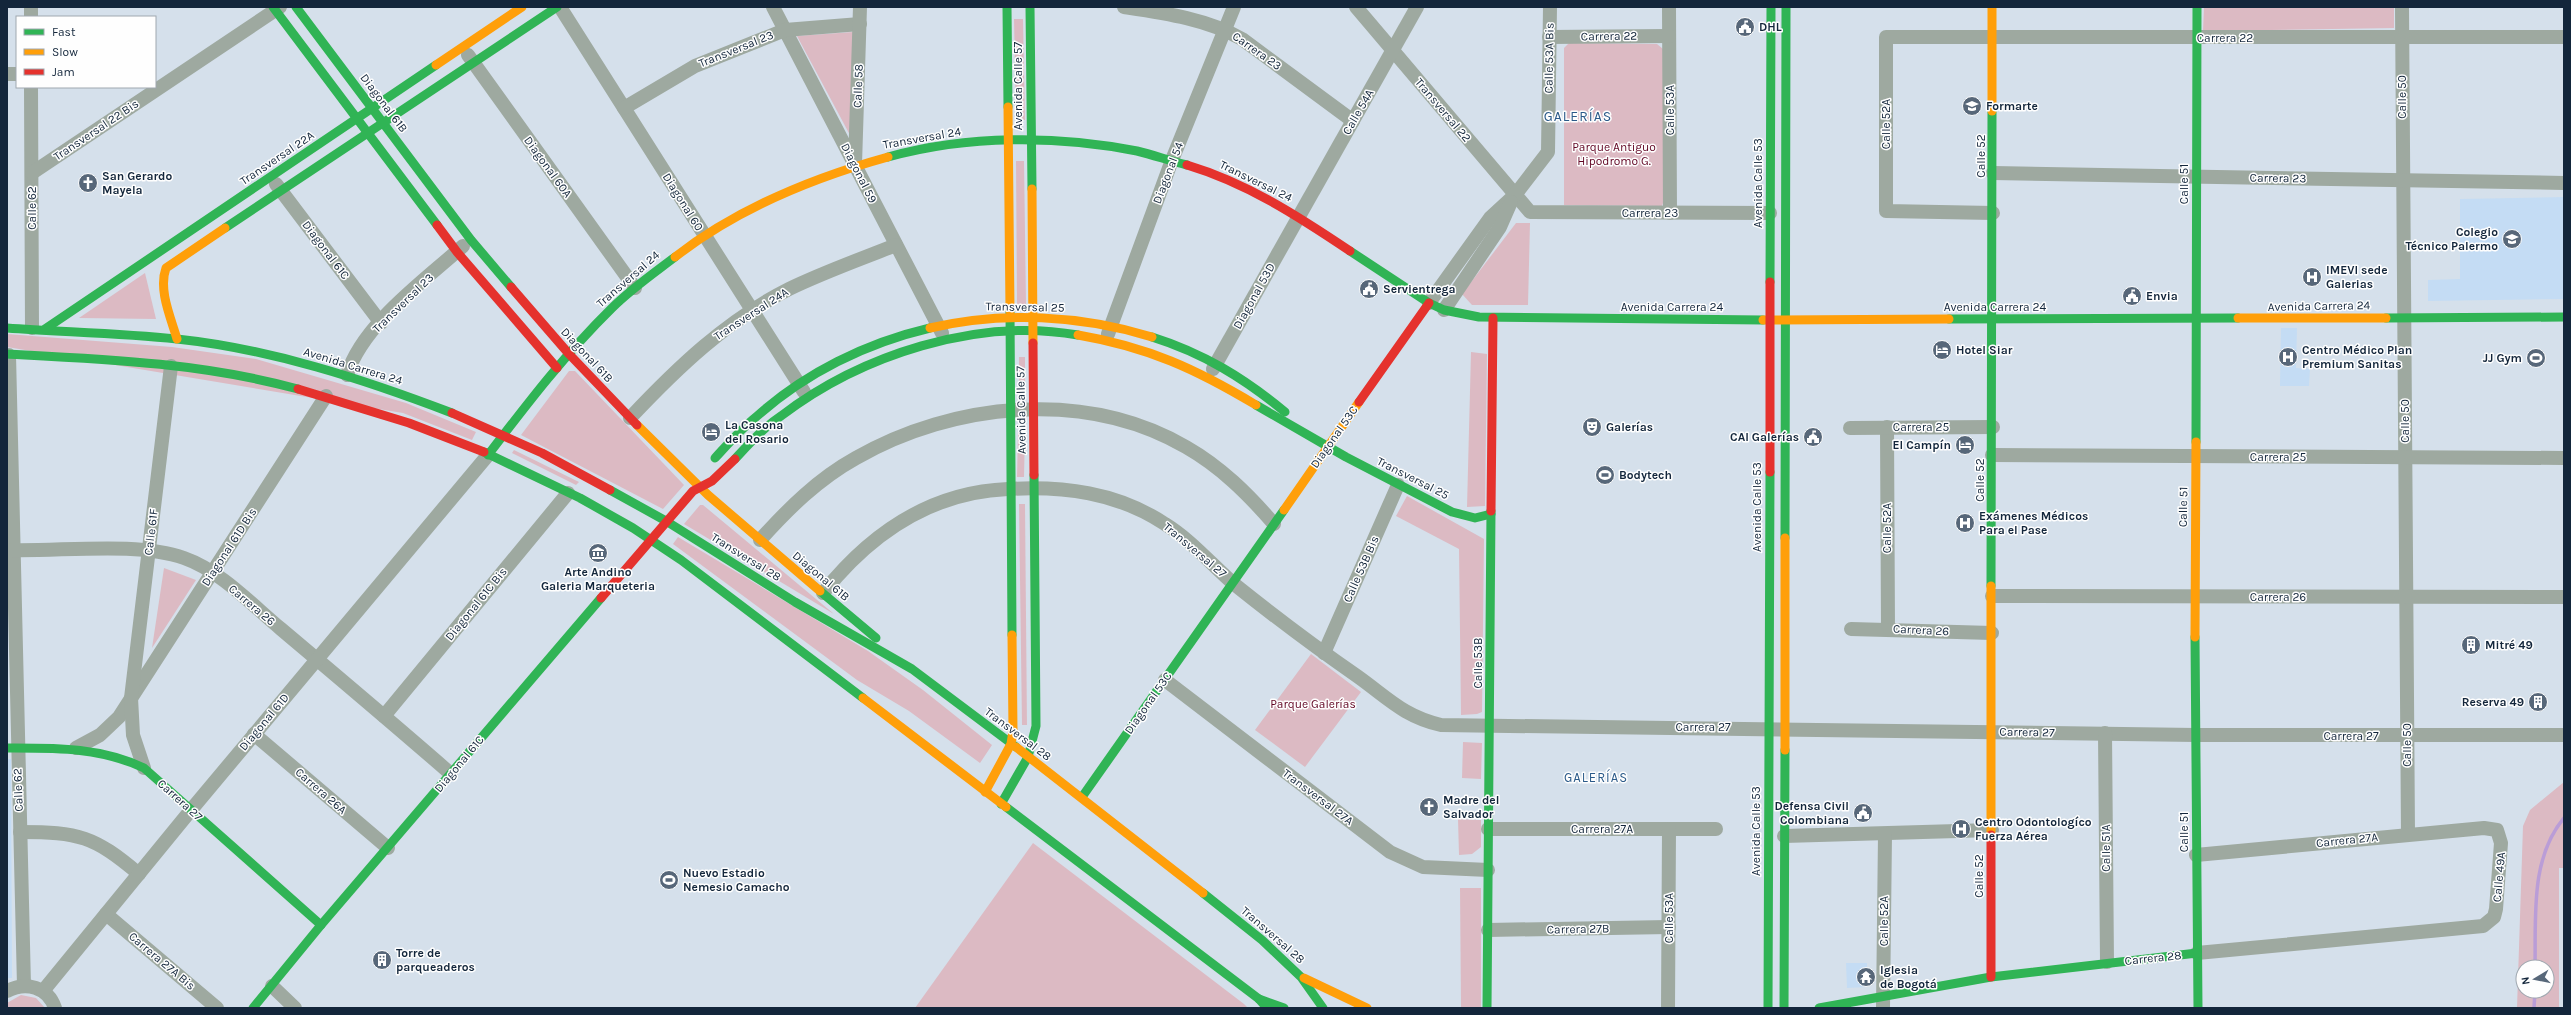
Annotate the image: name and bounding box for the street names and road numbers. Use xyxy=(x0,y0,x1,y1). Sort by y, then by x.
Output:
street label: Calle 53A Bis xyxy=(1541,23,1557,93)
street label: Transversal 23 xyxy=(697,28,775,70)
street label: Carrera 23 xyxy=(1230,29,1284,73)
street label: Carrera 22 xyxy=(1581,29,1637,43)
street label: Carrera 22 xyxy=(2197,31,2253,45)
street label: Avenida Calle 57 xyxy=(1011,41,1025,130)
street label: Calle 58 xyxy=(850,64,866,108)
street label: Diagonal 61B xyxy=(357,71,411,135)
street label: Transversal 22 xyxy=(1412,75,1474,145)
street label: Calle 50 xyxy=(2395,75,2409,119)
street label: Calle 53A xyxy=(1663,85,1677,135)
street label: Calle 54A xyxy=(1339,87,1377,137)
street label: Transversal 22 Bis xyxy=(51,96,141,164)
street label: Calle 52A xyxy=(1879,99,1893,149)
street label: Transversal 24 xyxy=(882,124,962,152)
street label: Transversal 22A xyxy=(237,128,317,188)
street label: Diagonal 60A xyxy=(521,134,575,200)
street label: Calle 52 xyxy=(1974,134,1988,178)
street label: Avenida Calle 53 xyxy=(1751,138,1765,228)
street label: Diagonal 54 xyxy=(1150,140,1186,206)
street label: Diagonal 59 xyxy=(838,141,880,205)
street label: Transversal 24 xyxy=(1217,157,1295,205)
street label: Calle 51 xyxy=(2177,164,2191,204)
street label: Diagonal 60 xyxy=(660,171,706,233)
street label: Carrera 23 xyxy=(2250,171,2306,185)
street label: Calle 62 xyxy=(25,186,39,230)
street label: Carrera 23 xyxy=(1622,206,1678,220)
street label: Diagonal 61C xyxy=(299,218,353,282)
street label: Transversal 24 xyxy=(594,248,663,310)
street label: Diagonal 53D xyxy=(1230,260,1278,331)
street label: Transversal 23 xyxy=(370,270,436,336)
street label: Transversal 24A xyxy=(711,285,791,343)
street label: Avenida Carrera 24 xyxy=(2268,298,2371,314)
street label: Transversal 25 xyxy=(985,299,1065,315)
street label: Avenida Carrera 24 xyxy=(1621,300,1724,314)
street label: Avenida Carrera 24 xyxy=(1944,300,2047,314)
street label: Diagonal 61B xyxy=(558,325,616,385)
street label: Avenida Carrera 24 xyxy=(302,344,404,388)
street label: Avenida Calle 57 xyxy=(1013,365,1029,454)
street label: Calle 50 xyxy=(2398,399,2412,443)
street label: Diagonal 53C xyxy=(1307,403,1361,471)
street label: Carrera 25 xyxy=(1893,420,1949,434)
street label: Carrera 25 xyxy=(2250,450,2306,464)
street label: Transversal 25 xyxy=(1375,454,1452,502)
street label: Calle 52 xyxy=(1973,458,1987,502)
street label: Avenida Calle 53 xyxy=(1750,462,1764,552)
street label: Calle 51 xyxy=(2176,487,2190,527)
street label: Calle 52A xyxy=(1880,503,1894,553)
street label: Diagonal 61D Bis xyxy=(198,505,260,589)
street label: Calle 61F xyxy=(141,508,161,556)
street label: Transversal 27 xyxy=(1161,520,1230,581)
street label: Transversal 28 xyxy=(709,530,783,584)
street label: Calle 53B Bis xyxy=(1340,534,1382,604)
street label: Diagonal 61B xyxy=(790,548,852,604)
street label: Diagonal 61C Bis xyxy=(442,565,510,643)
street label: Carrera 26 xyxy=(226,582,278,629)
street label: Carrera 26 xyxy=(2250,590,2306,604)
street label: Carrera 26 xyxy=(1892,622,1950,638)
street label: Calle 53B xyxy=(1471,637,1485,689)
street label: Diagonal 53C xyxy=(1121,669,1175,737)
street label: Diagonal 61D xyxy=(236,691,292,753)
street label: Transversal 28 xyxy=(982,704,1054,764)
street label: Carrera 27 xyxy=(1675,720,1731,734)
street label: Calle 50 xyxy=(2400,723,2414,767)
street label: Carrera 27 xyxy=(1999,725,2055,739)
street label: Carrera 27 xyxy=(2323,729,2379,743)
street label: Diagonal 61C xyxy=(431,733,487,795)
street label: Carrera 26A xyxy=(293,765,350,817)
street label: Transversal 27A xyxy=(1280,766,1356,828)
street label: Calle 62 xyxy=(10,768,26,812)
street label: Carrera 27 xyxy=(155,776,205,824)
street label: Avenida Calle 53 xyxy=(1749,786,1763,876)
street label: Calle 51 xyxy=(2177,812,2191,852)
street label: Carrera 27A xyxy=(1571,822,1633,836)
street label: Calle 51A xyxy=(2099,824,2113,872)
street label: Carrera 27A xyxy=(2315,830,2379,850)
street label: Calle 49A xyxy=(2490,851,2508,903)
street label: Calle 52 xyxy=(1972,854,1986,898)
street label: Calle 53A xyxy=(1662,893,1676,943)
street label: Calle 52A xyxy=(1877,896,1891,946)
street label: Transversal 28 xyxy=(1238,904,1308,966)
street label: Carrera 27B xyxy=(1547,921,1609,937)
street label: Carrera 27A Bis xyxy=(126,929,198,993)
street label: Carrera 28 xyxy=(2124,948,2182,968)

